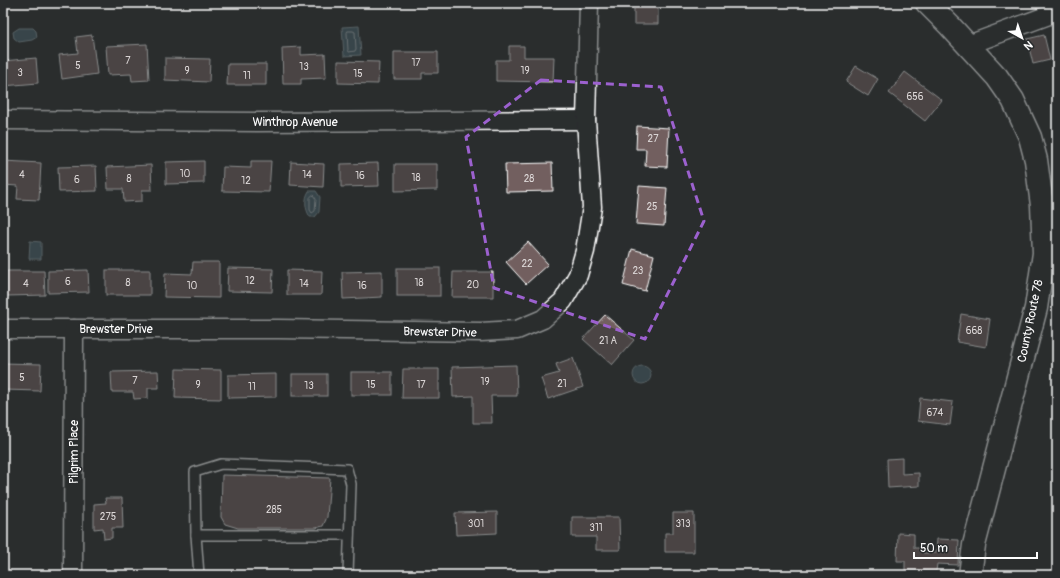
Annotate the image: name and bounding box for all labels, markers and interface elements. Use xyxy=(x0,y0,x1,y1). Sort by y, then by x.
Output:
north arrow xyxy=(1002,18,1042,58)
text: N xyxy=(1021,38,1035,53)
house number: 7 xyxy=(125,55,131,67)
house number: 17 xyxy=(411,57,421,69)
house number: 5 xyxy=(75,60,81,72)
house number: 13 xyxy=(299,61,309,73)
house number: 9 xyxy=(184,65,190,77)
house number: 19 xyxy=(520,65,530,77)
house number: 3 xyxy=(17,67,23,79)
house number: 15 xyxy=(353,68,363,80)
house number: 11 xyxy=(243,70,251,82)
house number: 656 xyxy=(906,91,924,103)
street label: Winthrop Avenue xyxy=(252,115,338,130)
house number: 27 xyxy=(648,133,659,145)
house number: 10 xyxy=(180,168,191,180)
house number: 4 xyxy=(19,169,25,181)
house number: 14 xyxy=(302,169,312,181)
house number: 16 xyxy=(355,170,365,182)
house number: 18 xyxy=(412,172,420,184)
house number: 8 xyxy=(126,173,132,185)
house number: 28 xyxy=(524,173,534,185)
house number: 6 xyxy=(74,174,80,186)
house number: 12 xyxy=(241,175,251,187)
house number: 25 xyxy=(646,201,658,213)
house number: 22 xyxy=(521,258,533,270)
house number: 23 xyxy=(633,265,644,277)
house number: 12 xyxy=(245,275,255,287)
house number: 6 xyxy=(65,276,71,288)
house number: 8 xyxy=(125,277,131,289)
house number: 18 xyxy=(415,277,423,289)
house number: 4 xyxy=(23,278,29,290)
house number: 14 xyxy=(299,278,309,290)
street label: County Route 78 xyxy=(1014,278,1047,364)
house number: 20 xyxy=(467,279,479,291)
house number: 10 xyxy=(187,280,198,292)
house number: 16 xyxy=(357,280,367,292)
street label: Brewster Drive xyxy=(79,322,153,337)
street label: Brewster Drive xyxy=(403,324,477,341)
house number: 668 xyxy=(966,325,982,337)
house number: 21 A xyxy=(599,335,618,347)
house number: 5 xyxy=(19,372,25,384)
house number: 7 xyxy=(132,375,138,387)
house number: 19 xyxy=(480,376,490,388)
house number: 21 xyxy=(557,378,567,390)
house number: 9 xyxy=(195,379,201,391)
house number: 15 xyxy=(366,379,376,391)
house number: 17 xyxy=(416,379,426,391)
house number: 13 xyxy=(304,380,314,392)
house number: 11 xyxy=(248,381,256,393)
house number: 674 xyxy=(927,407,944,419)
street label: Pilgrim Place xyxy=(67,420,82,484)
house number: 285 xyxy=(266,504,282,516)
house number: 275 xyxy=(100,511,116,523)
house number: 301 xyxy=(468,518,484,530)
house number: 313 xyxy=(675,518,691,530)
house number: 311 xyxy=(589,522,603,534)
scale bar xyxy=(914,534,1037,560)
text: 50 m xyxy=(920,541,948,556)

